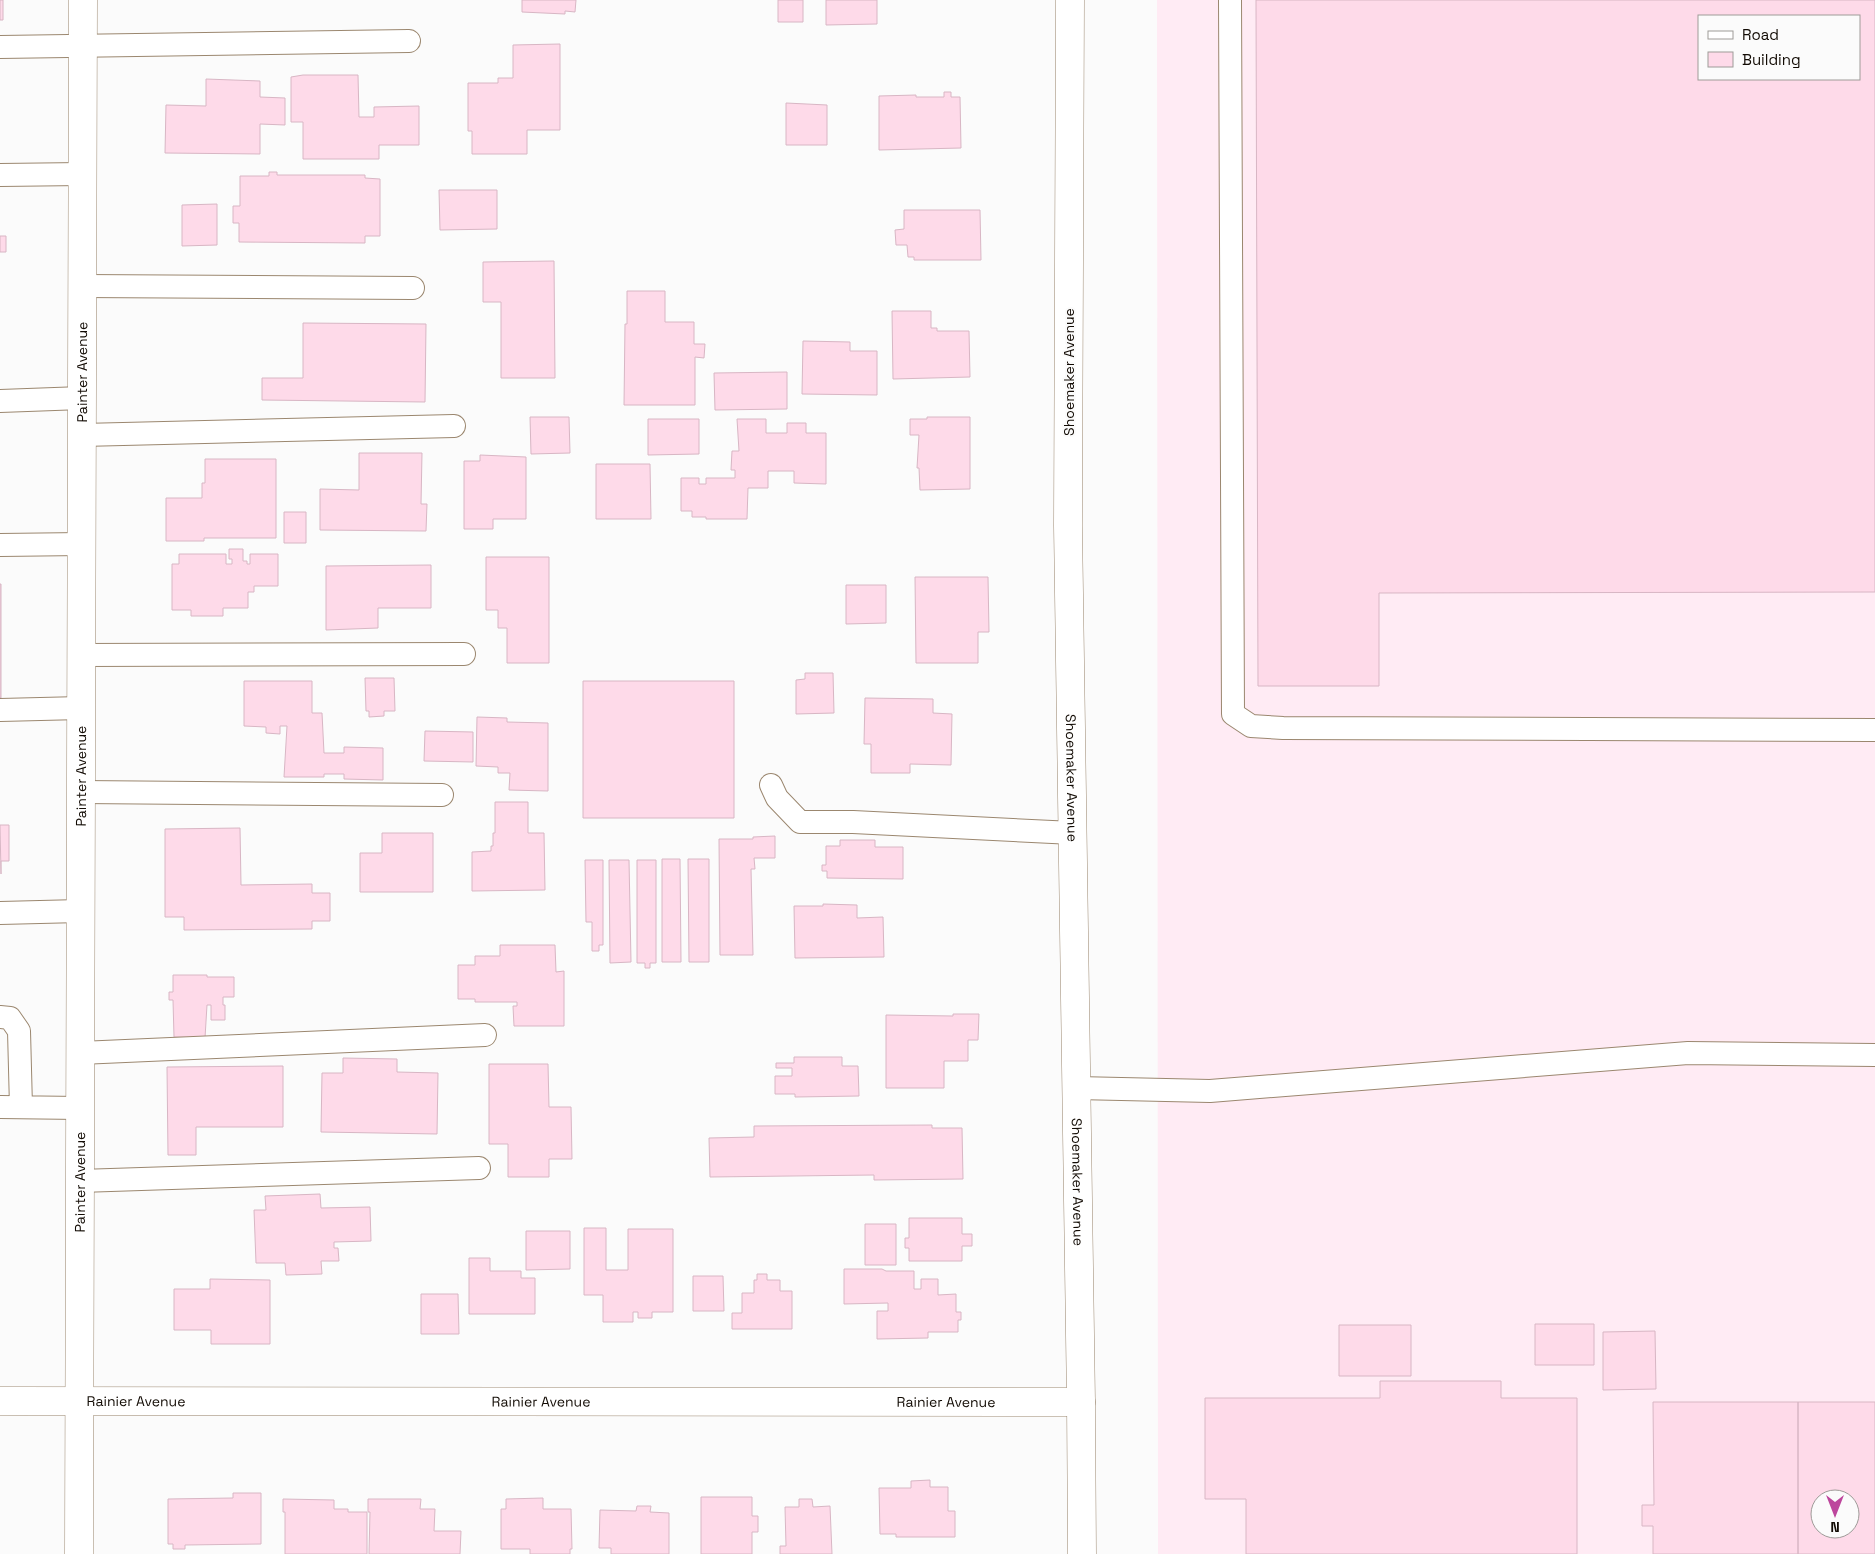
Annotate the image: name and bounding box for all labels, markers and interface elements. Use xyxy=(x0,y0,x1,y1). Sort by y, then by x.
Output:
legend xyxy=(1698,15,1860,80)
text: Road xyxy=(1742,25,1779,44)
text: Building xyxy=(1742,50,1801,69)
street label: Shoemaker Avenue xyxy=(1060,308,1078,436)
street label: Painter Avenue xyxy=(73,322,91,422)
street label: Shoemaker Avenue xyxy=(1062,714,1082,842)
street label: Painter Avenue xyxy=(72,726,90,826)
street label: Shoemaker Avenue xyxy=(1068,1118,1088,1246)
street label: Painter Avenue xyxy=(71,1132,89,1232)
street label: Rainier Avenue xyxy=(87,1392,185,1410)
street label: Rainier Avenue xyxy=(492,1392,590,1411)
street label: Rainier Avenue xyxy=(897,1393,995,1411)
north arrow xyxy=(1810,1489,1860,1539)
text: N xyxy=(1830,1518,1840,1536)

